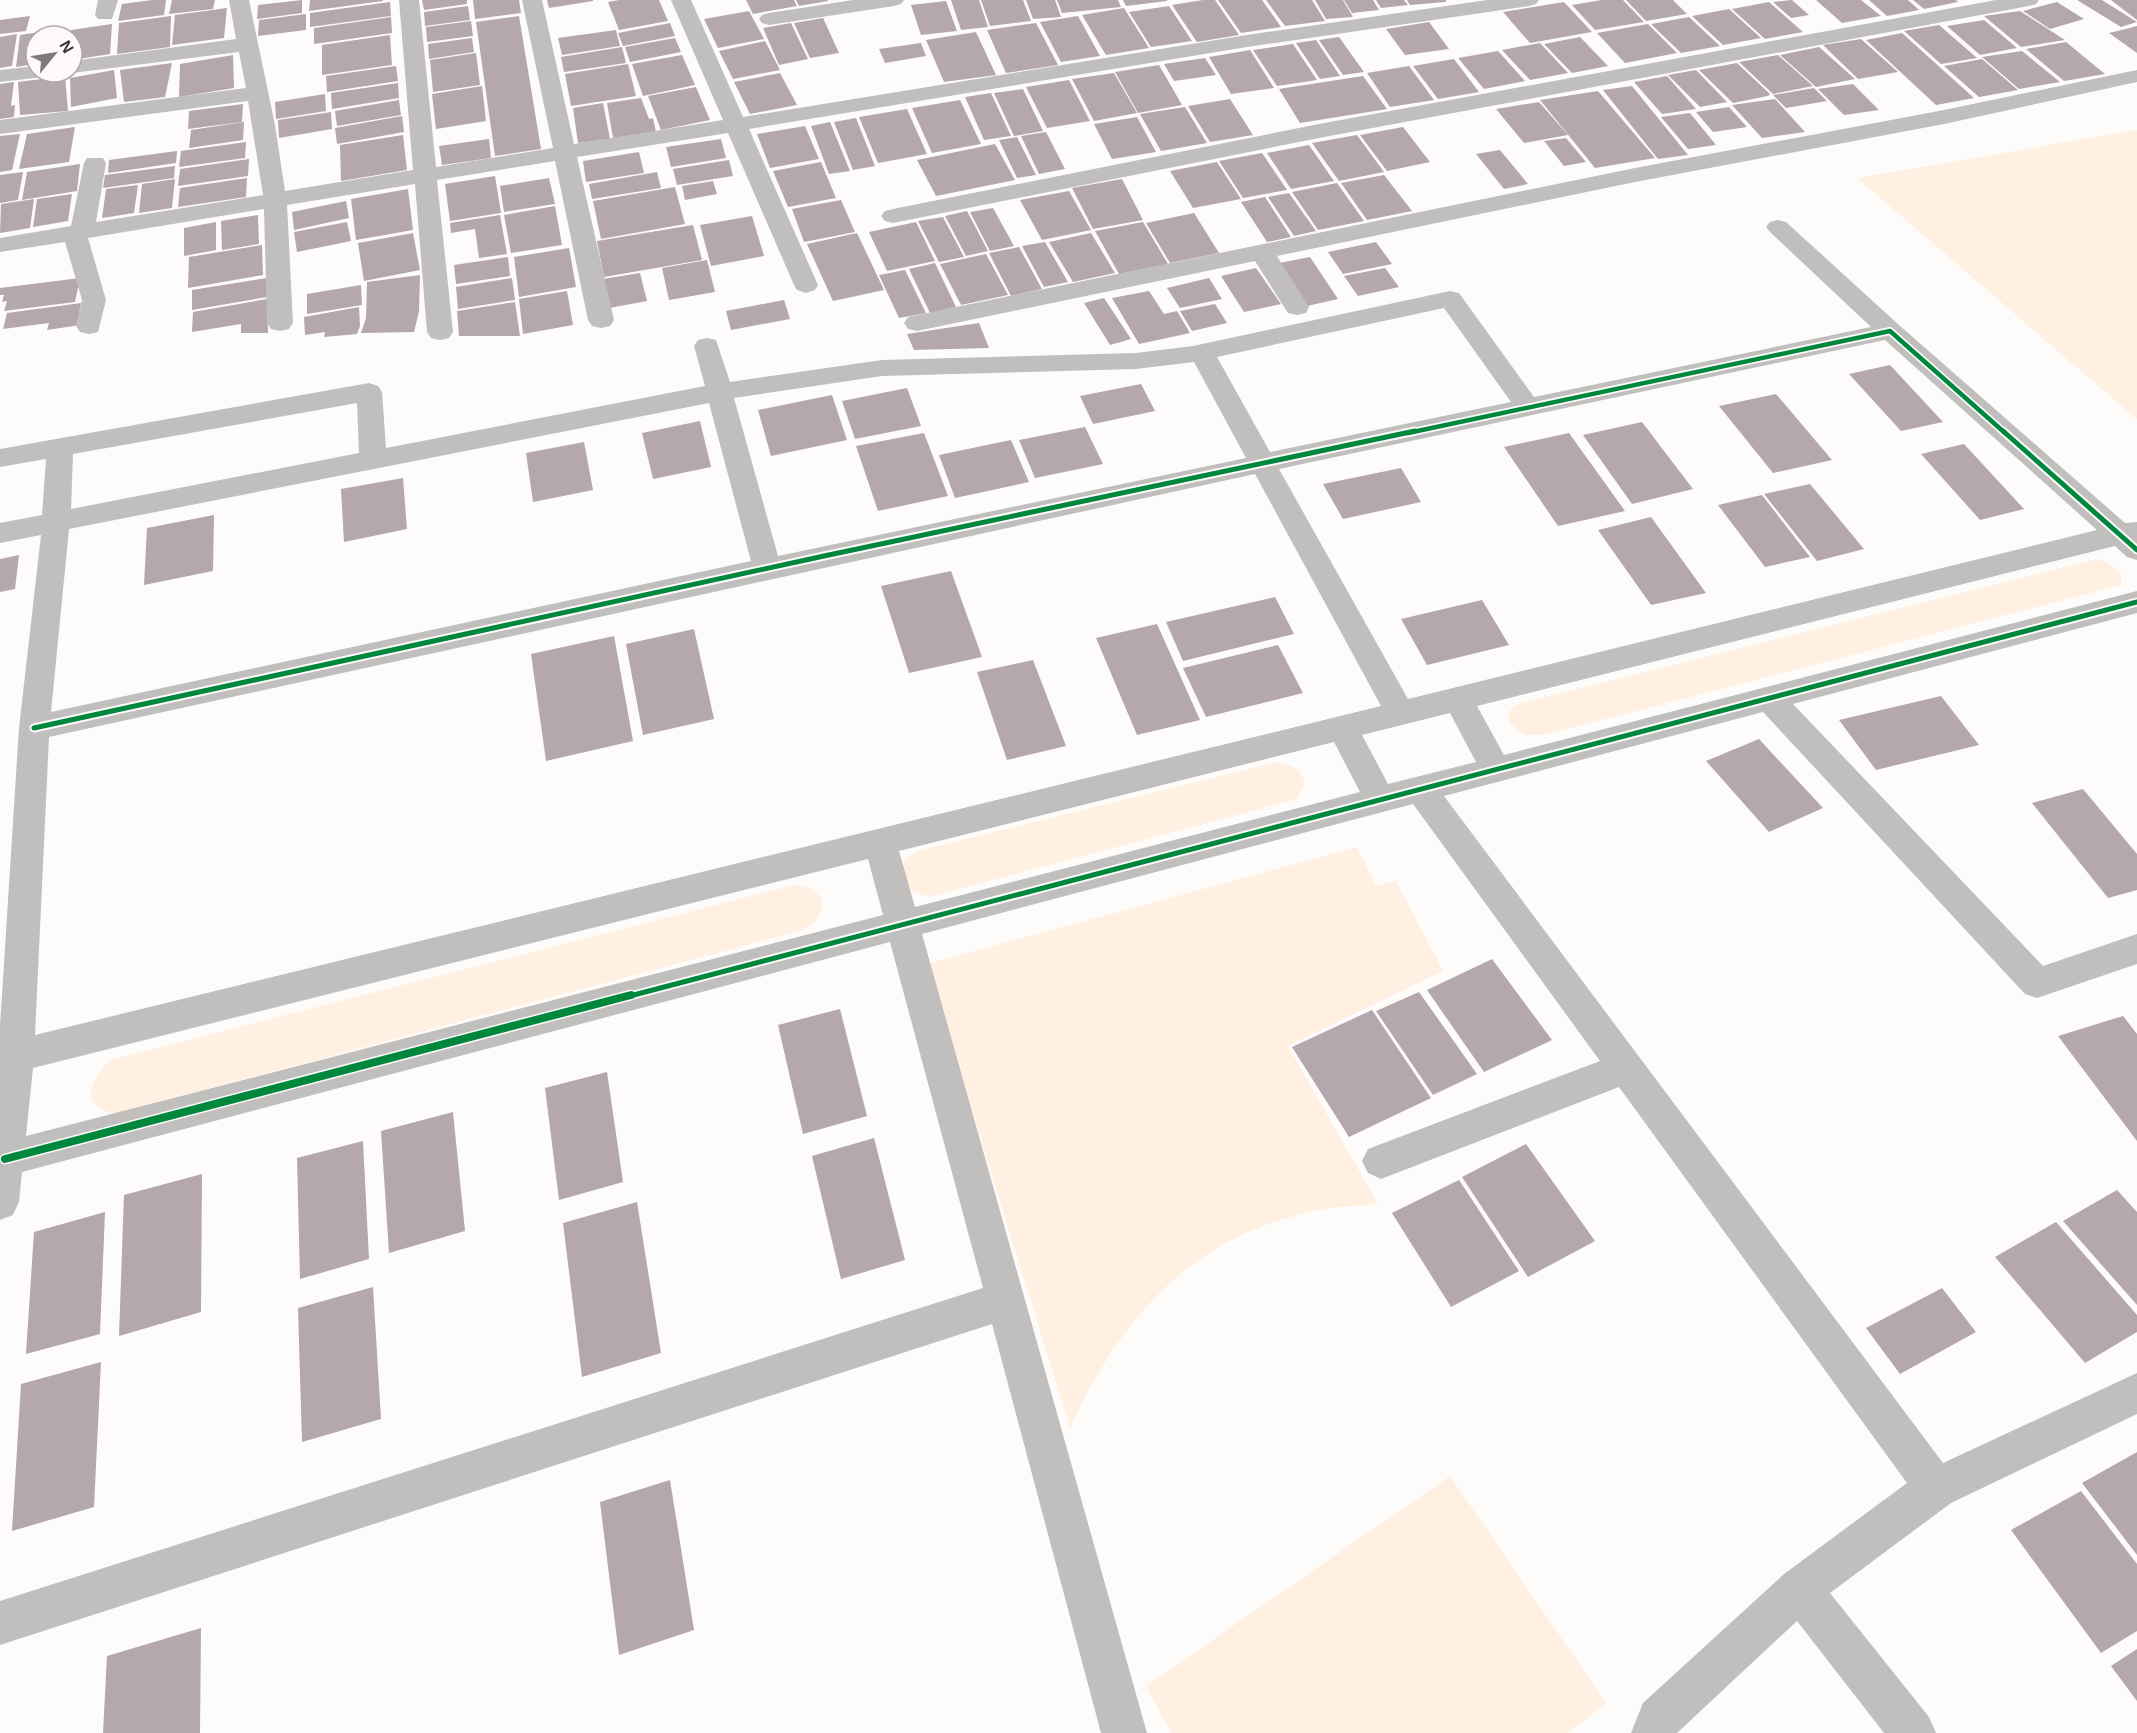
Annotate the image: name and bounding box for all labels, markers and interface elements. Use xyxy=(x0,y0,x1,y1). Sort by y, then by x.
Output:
north arrow xyxy=(24,24,84,84)
text: N xyxy=(56,37,77,56)

